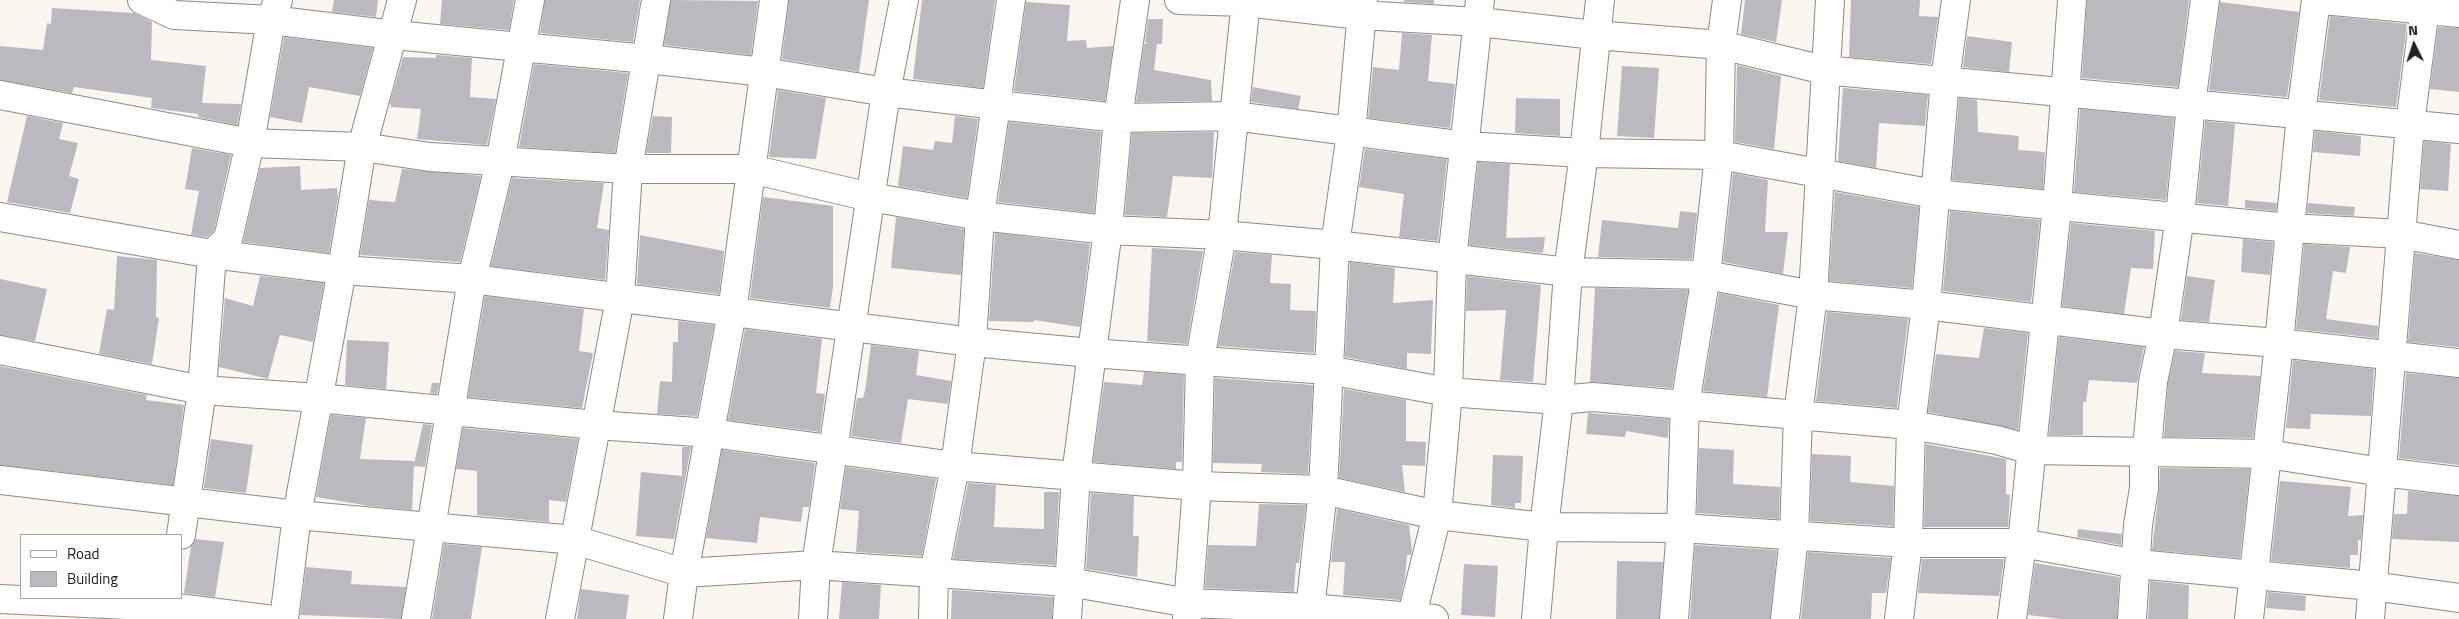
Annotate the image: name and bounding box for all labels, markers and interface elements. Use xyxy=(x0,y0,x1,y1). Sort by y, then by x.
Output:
text: N xyxy=(2407,19,2418,40)
north arrow xyxy=(2389,20,2439,70)
legend xyxy=(20,534,182,599)
text: Road xyxy=(67,542,99,565)
text: Building xyxy=(67,567,118,590)

